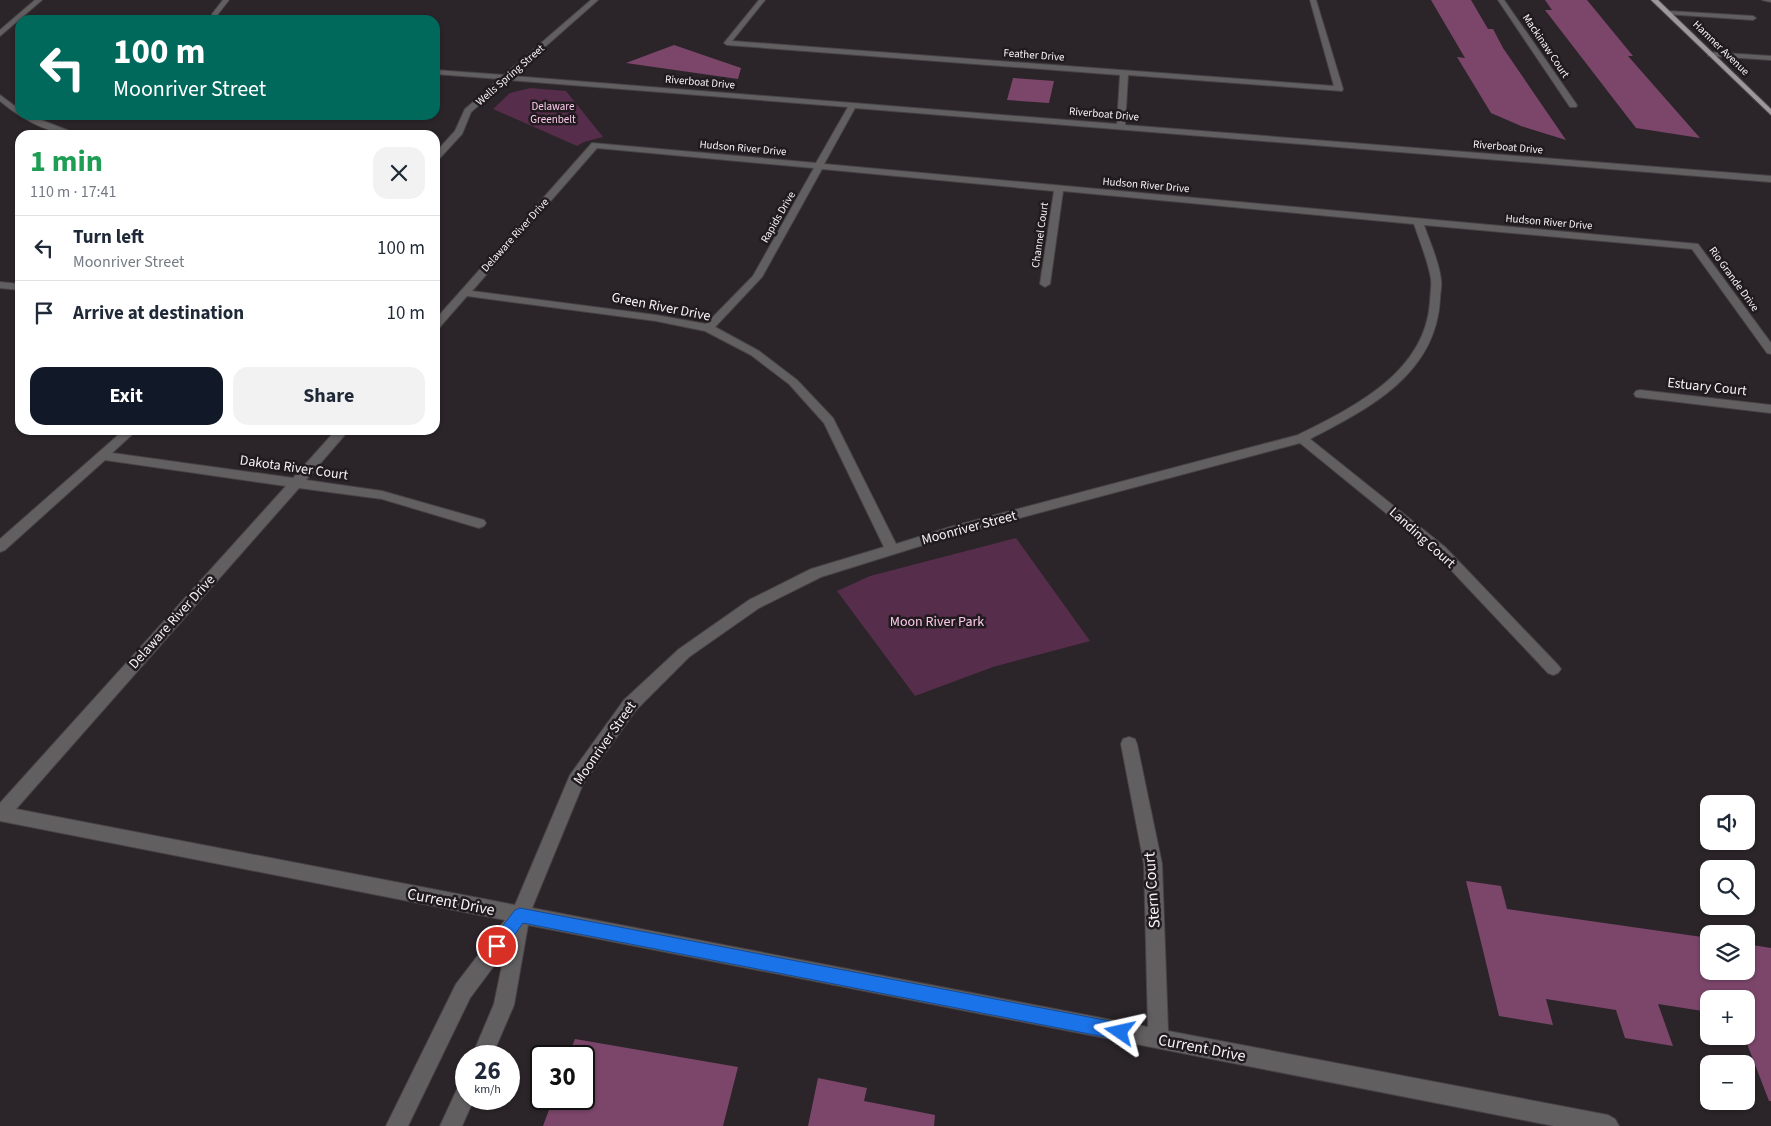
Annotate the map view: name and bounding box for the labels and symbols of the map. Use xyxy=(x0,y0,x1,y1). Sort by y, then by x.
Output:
street label: Mackinaw Court xyxy=(1519,11,1573,81)
street label: Hamner Avenue xyxy=(1689,17,1753,79)
street label: Wells Spring Street xyxy=(472,41,548,109)
street label: Feather Drive xyxy=(1003,45,1065,65)
street label: Riverboat Drive xyxy=(664,71,736,93)
park label: Delaware Greenbelt xyxy=(530,99,576,127)
street label: Riverboat Drive xyxy=(1068,103,1140,125)
street label: Riverboat Drive xyxy=(1472,136,1544,158)
street label: Hudson River Drive xyxy=(699,137,788,159)
street label: Hudson River Drive xyxy=(1102,174,1191,196)
street label: Rapids Drive xyxy=(757,188,799,246)
street label: Delaware River Drive xyxy=(478,194,553,275)
street label: Channel Court xyxy=(1028,201,1052,269)
street label: Hudson River Drive xyxy=(1505,211,1594,233)
street label: Rio Grande Drive xyxy=(1705,244,1763,315)
street label: Green River Drive xyxy=(610,288,712,326)
street label: Estuary Court xyxy=(1666,373,1748,401)
street label: Dakota River Court xyxy=(239,450,350,486)
street label: Landing Court xyxy=(1384,503,1460,573)
street label: Moonriver Street xyxy=(919,506,1019,550)
street label: Delaware River Drive xyxy=(124,571,220,673)
park label: Moon River Park xyxy=(890,612,984,632)
street label: Moonriver Street xyxy=(569,697,641,789)
street label: Stern Court xyxy=(1138,851,1166,929)
street label: Current Drive xyxy=(405,883,497,921)
pin xyxy=(476,925,518,967)
position arrow xyxy=(1093,1005,1145,1057)
street label: Current Drive xyxy=(1156,1029,1248,1067)
speed limit sign: 30 xyxy=(530,1045,595,1110)

